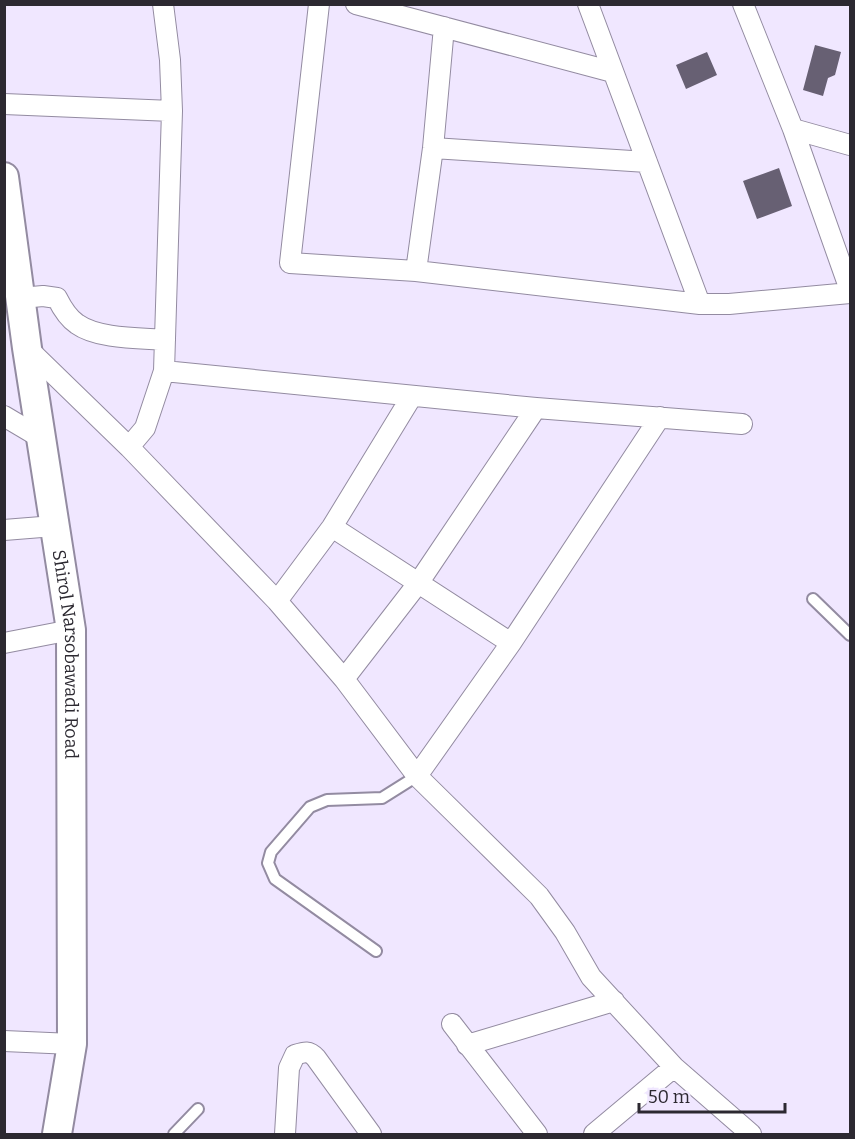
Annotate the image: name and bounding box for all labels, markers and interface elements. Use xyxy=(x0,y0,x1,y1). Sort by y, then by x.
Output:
street label: Shirol Narsobawadi Road xyxy=(48,548,82,760)
scale bar xyxy=(639,1076,784,1114)
text: 50 m xyxy=(648,1086,690,1108)

